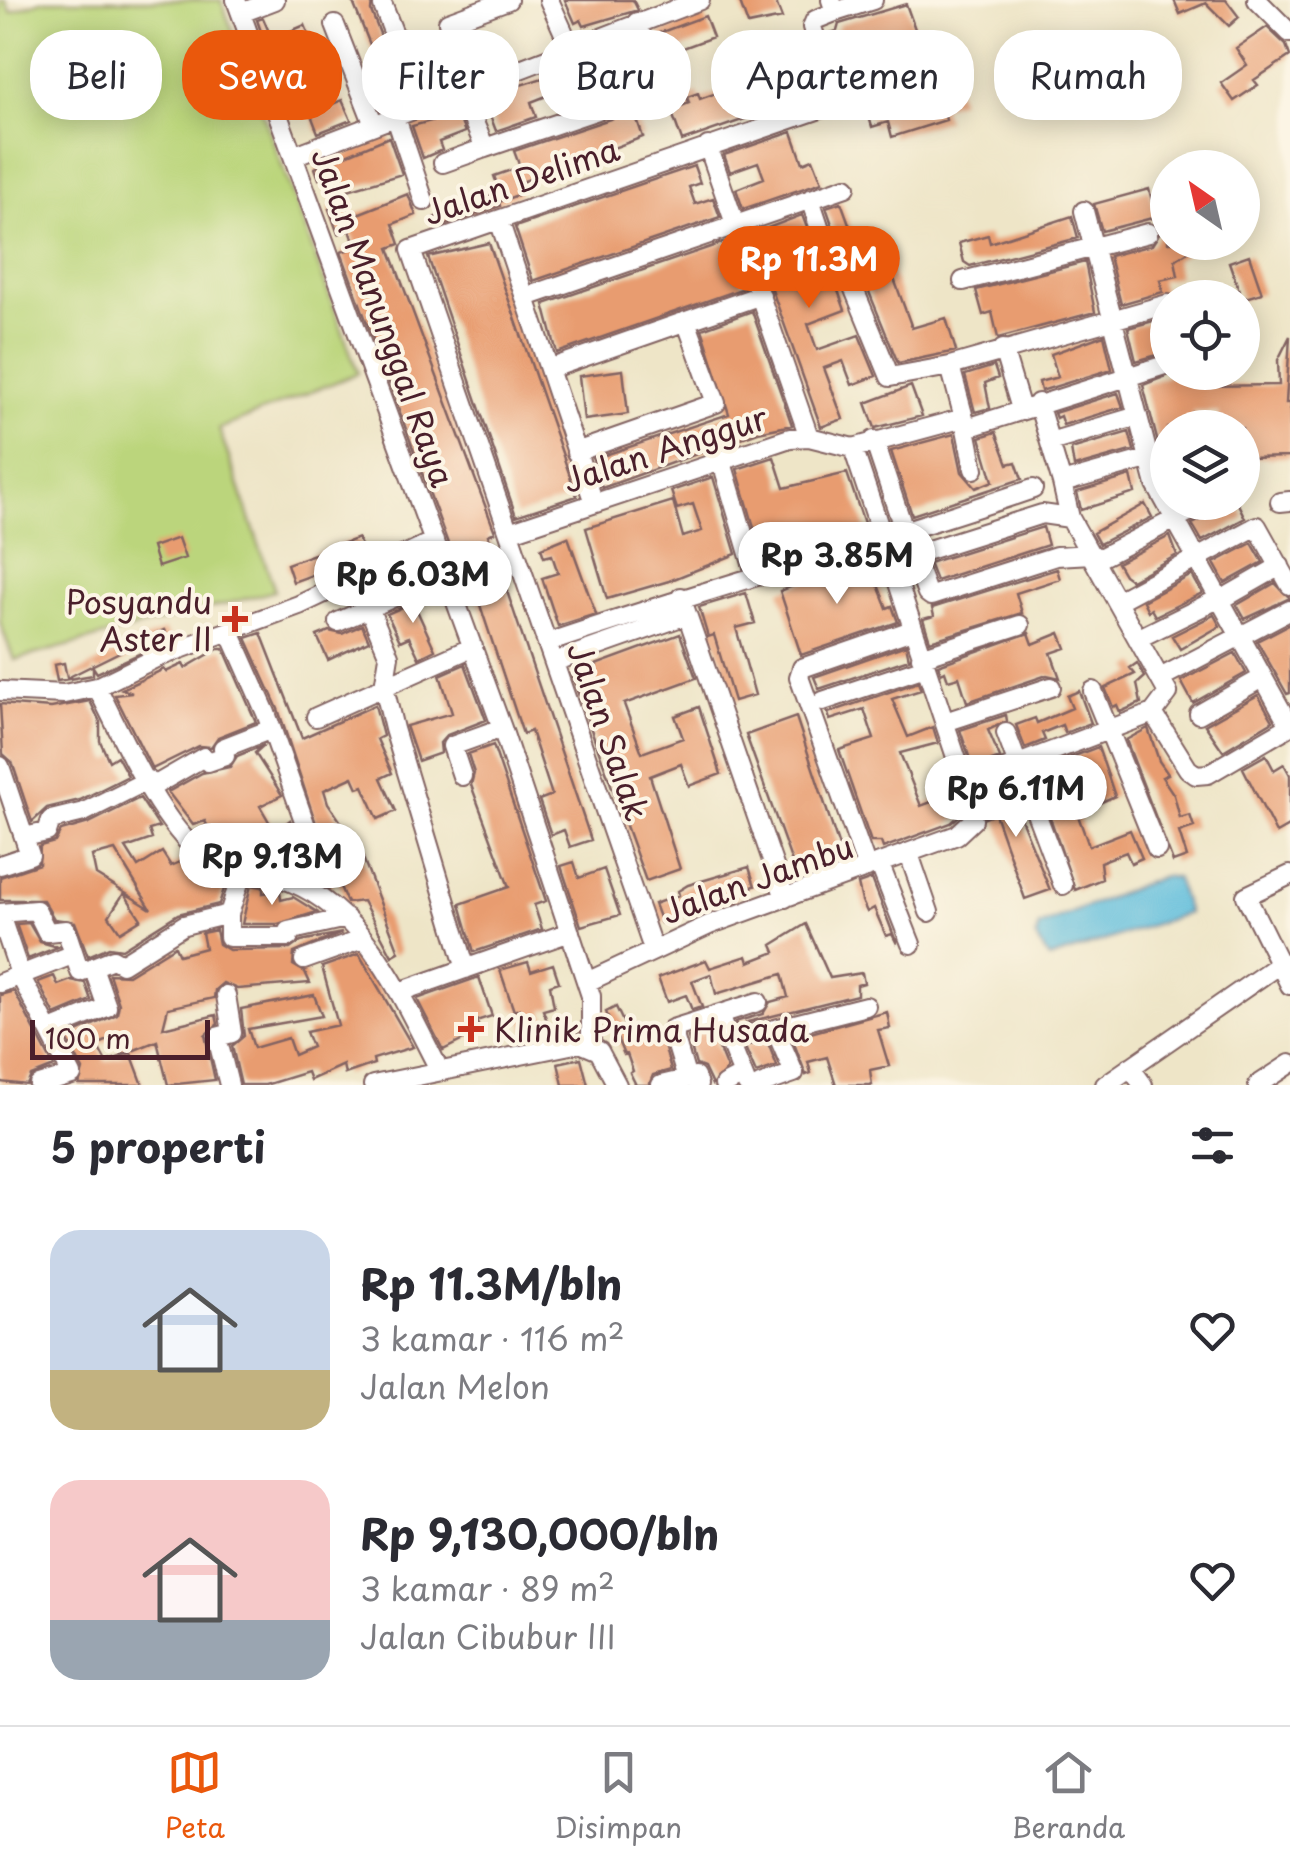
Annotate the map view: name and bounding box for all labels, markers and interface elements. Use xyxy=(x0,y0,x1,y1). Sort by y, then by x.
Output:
chip: Beli xyxy=(30,30,162,120)
chip: Sewa xyxy=(182,30,342,120)
chip: Filter xyxy=(362,30,519,120)
chip: Baru xyxy=(539,30,691,120)
chip: Apartemen xyxy=(711,30,974,120)
chip: Rumah xyxy=(994,30,1182,120)
street label: Jalan Delima xyxy=(417,124,625,236)
street label: Jalan Manunggal Raya xyxy=(300,141,468,493)
north arrow xyxy=(1150,150,1260,260)
map controls xyxy=(1150,150,1260,520)
pin: Rp 11.3M xyxy=(706,226,912,311)
text: Rp 11.3M xyxy=(740,234,878,282)
button: locate xyxy=(1150,280,1260,390)
street label: Jalan Anggur xyxy=(557,392,774,504)
button: layers xyxy=(1150,410,1260,520)
pin: Rp 3.85M xyxy=(734,522,940,607)
text: Rp 3.85M xyxy=(760,530,914,578)
pin: Rp 6.03M xyxy=(310,541,516,626)
text: Rp 6.03M xyxy=(336,549,490,597)
place label: Posyandu Aster II xyxy=(66,577,212,662)
marker: Posyandu Aster II xyxy=(222,606,248,632)
street label: Jalan Salak xyxy=(556,635,662,827)
pin: Rp 6.11M xyxy=(913,755,1119,840)
text: Rp 6.11M xyxy=(947,763,1085,811)
street label: Jalan Jambu xyxy=(655,821,859,935)
pin: Rp 9.13M xyxy=(169,823,375,908)
text: Rp 9.13M xyxy=(201,831,343,879)
place label: Klinik Prima Husada xyxy=(494,1005,809,1053)
scale bar xyxy=(30,1015,210,1060)
text: 100 m xyxy=(45,1016,131,1059)
marker: Klinik Prima Husada xyxy=(458,1016,484,1042)
text: 5 properti xyxy=(50,1114,265,1177)
icon: filters xyxy=(1185,1118,1240,1173)
text: Rp 11.3M/bln xyxy=(360,1251,622,1314)
icon: home xyxy=(130,1270,250,1390)
icon: heart xyxy=(1185,1303,1240,1358)
text: 3 kamar · 116 m² xyxy=(360,1314,625,1362)
text: Jalan Melon xyxy=(360,1362,550,1410)
text: Rp 9,130,000/bln xyxy=(360,1501,719,1564)
icon: home xyxy=(130,1520,250,1640)
icon: heart xyxy=(1185,1553,1240,1608)
text: 3 kamar · 89 m² xyxy=(360,1564,615,1612)
text: Jalan Cibubur III xyxy=(360,1612,616,1660)
tab: Peta xyxy=(165,1745,225,1848)
tab: Disimpan xyxy=(554,1745,682,1848)
tab: Beranda xyxy=(1012,1745,1125,1848)

